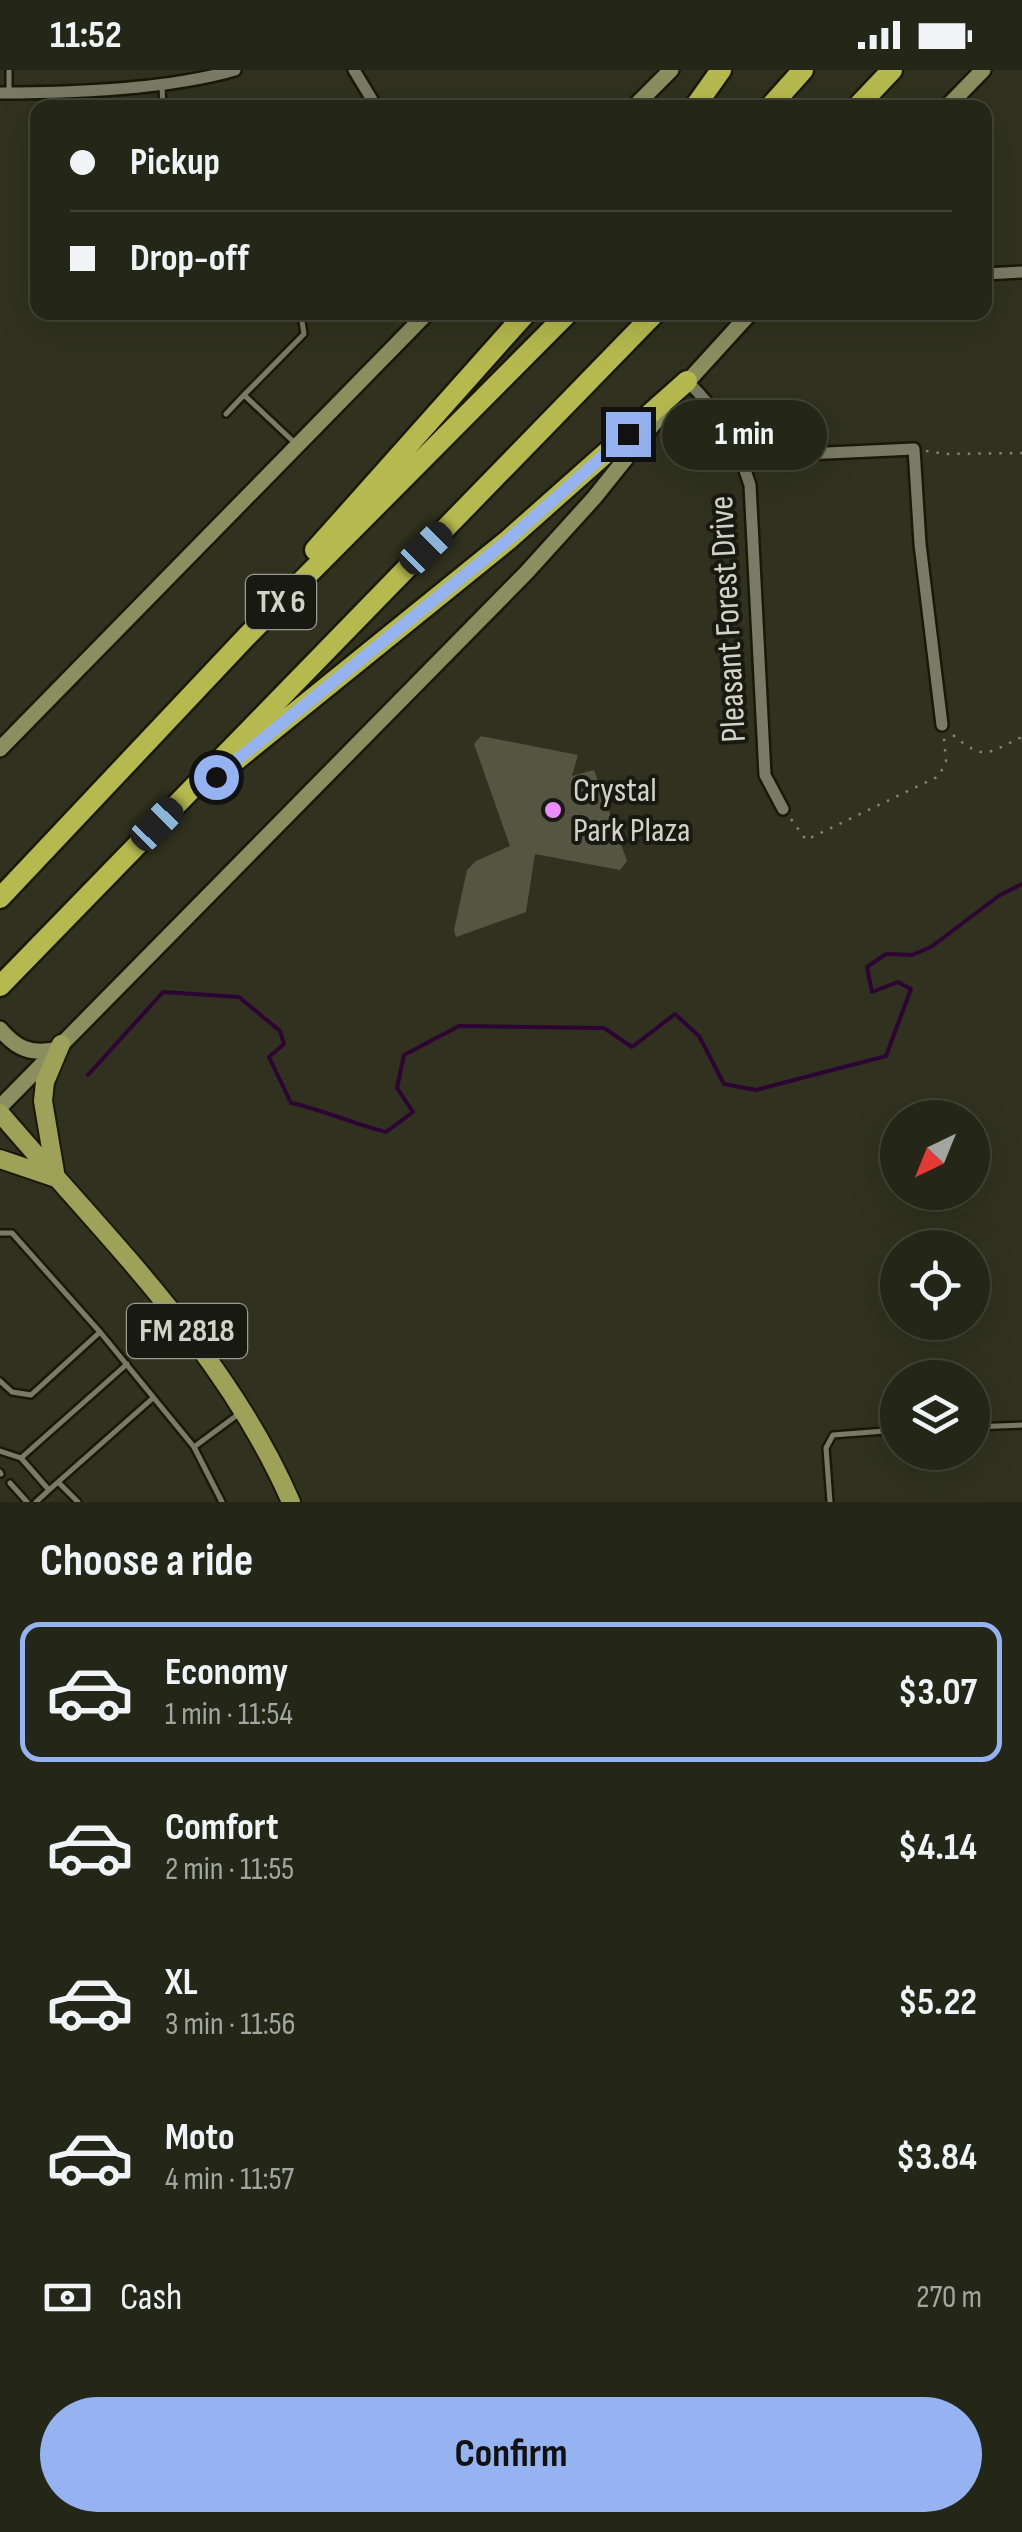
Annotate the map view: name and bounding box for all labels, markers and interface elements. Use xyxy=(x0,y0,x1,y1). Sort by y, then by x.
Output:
text: 11:52 xyxy=(50,13,122,58)
text: Pickup xyxy=(130,140,220,185)
text: Drop-off xyxy=(130,236,249,281)
callout: 1 min xyxy=(663,399,828,469)
route end xyxy=(606,412,651,457)
text: 1 min xyxy=(715,415,774,454)
street label: Pleasant Forest Drive xyxy=(700,495,756,743)
car xyxy=(394,516,458,580)
road number: TX 6 xyxy=(246,575,316,629)
route start xyxy=(194,755,239,800)
place label: Crystal Park Plaza xyxy=(573,769,691,852)
car xyxy=(125,792,189,856)
marker: Crystal Park Plaza xyxy=(542,799,564,821)
north arrow xyxy=(880,1100,990,1210)
map controls xyxy=(880,1100,990,1470)
button: locate xyxy=(880,1230,990,1340)
road number: FM 2818 xyxy=(127,1304,247,1358)
button: layers xyxy=(880,1360,990,1470)
text: Choose a ride xyxy=(40,1534,253,1589)
icon: car xyxy=(45,1647,135,1737)
text: Economy xyxy=(165,1650,288,1695)
text: $3.07 xyxy=(898,1670,977,1715)
text: 1 min · 11:54 xyxy=(165,1695,293,1734)
icon: car xyxy=(45,1802,135,1892)
text: Comfort xyxy=(165,1805,279,1850)
text: $4.14 xyxy=(898,1825,977,1870)
text: 2 min · 11:55 xyxy=(165,1850,294,1889)
icon: car xyxy=(45,1957,135,2047)
text: XL xyxy=(165,1960,198,2005)
text: $5.22 xyxy=(898,1980,977,2025)
text: 3 min · 11:56 xyxy=(165,2005,296,2044)
icon: car xyxy=(45,2112,135,2202)
text: Moto xyxy=(165,2115,235,2160)
text: $3.84 xyxy=(896,2135,977,2180)
text: 4 min · 11:57 xyxy=(165,2160,294,2199)
icon: cash xyxy=(40,2270,95,2325)
text: Cash xyxy=(120,2275,182,2320)
text: 270 m xyxy=(916,2278,982,2317)
button: Confirm xyxy=(40,2397,982,2512)

